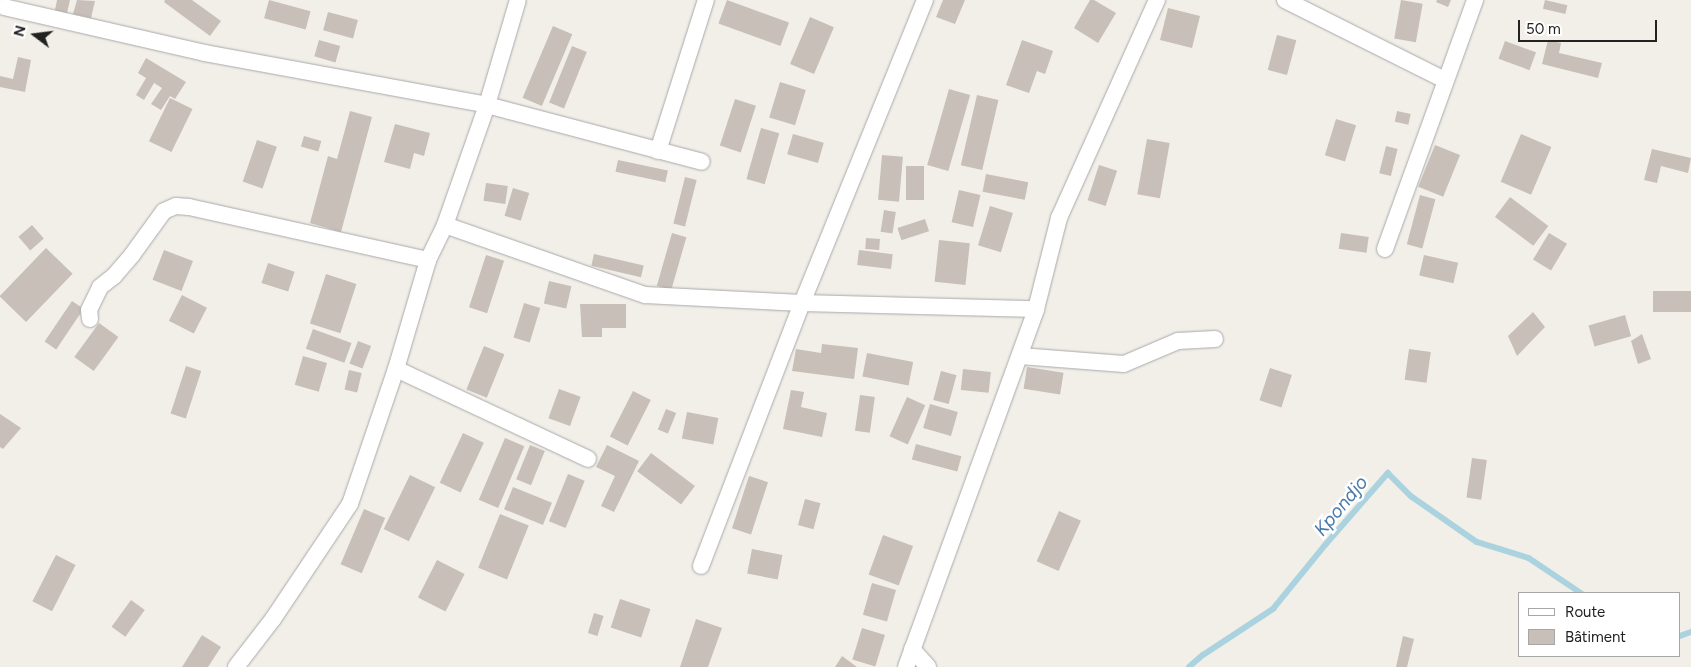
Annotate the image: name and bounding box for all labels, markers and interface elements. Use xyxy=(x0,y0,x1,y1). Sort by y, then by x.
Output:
north arrow xyxy=(10,10,60,60)
scale bar xyxy=(1521,10,1660,42)
text: 50 m xyxy=(1526,20,1561,38)
text: N xyxy=(10,24,30,38)
water label: Kpondjo xyxy=(1309,471,1373,541)
legend xyxy=(1518,592,1681,657)
text: Route xyxy=(1565,603,1605,621)
text: Bâtiment xyxy=(1565,628,1626,646)

